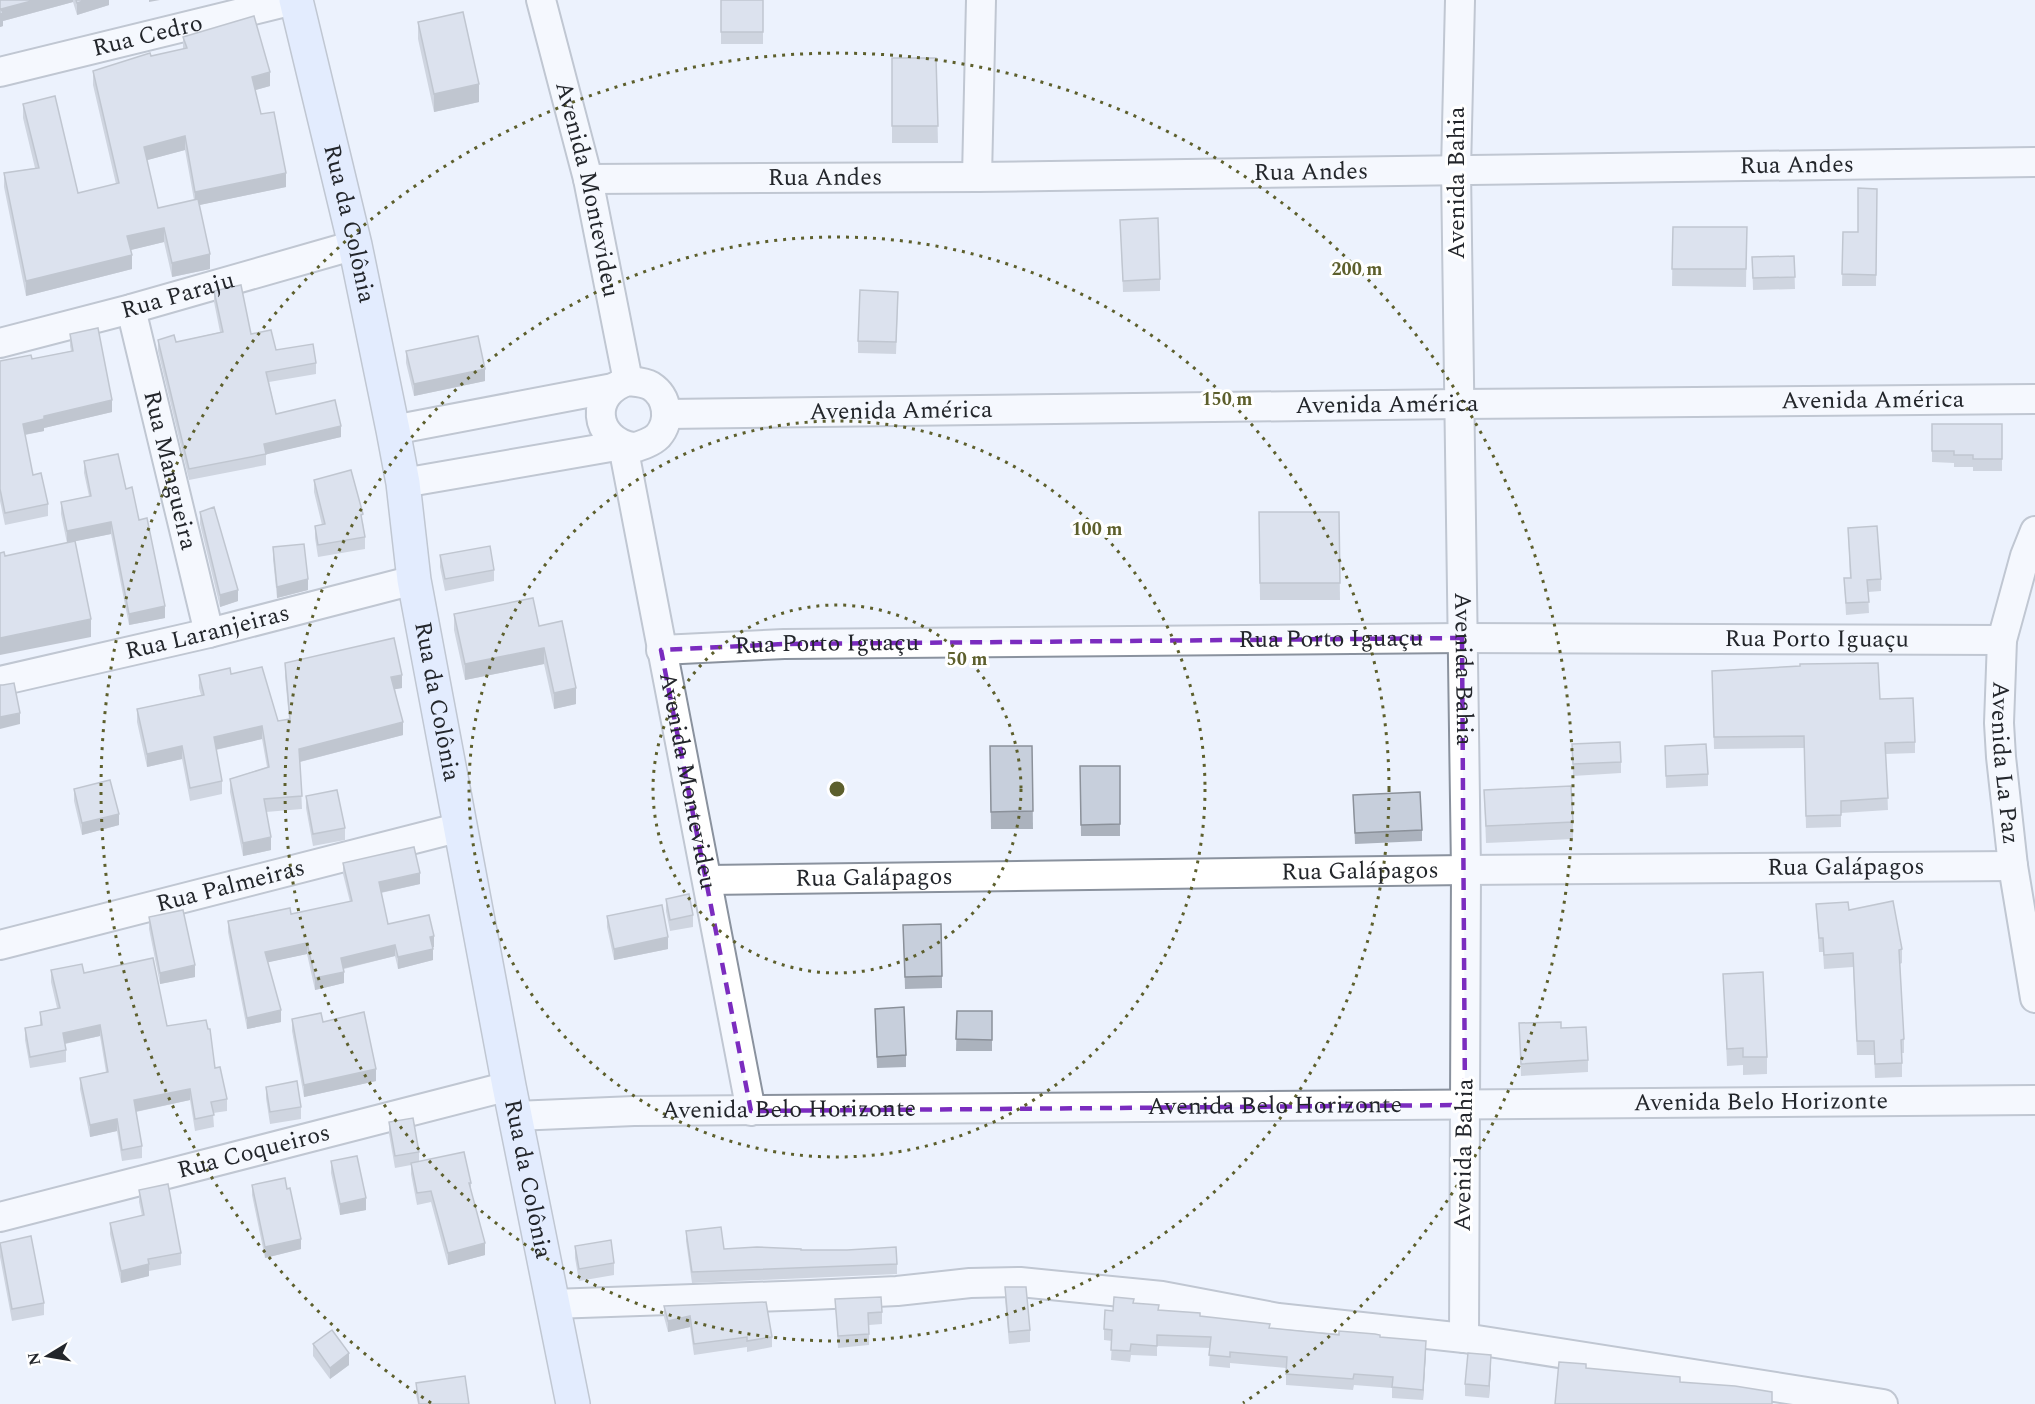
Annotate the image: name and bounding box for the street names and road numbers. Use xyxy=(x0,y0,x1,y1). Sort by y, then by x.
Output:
street label: Rua Cedro xyxy=(89,5,206,67)
street label: Avenida Montevideu xyxy=(545,77,629,300)
street label: Avenida Bahia xyxy=(1439,106,1475,260)
street label: Rua da Colônia xyxy=(313,141,385,307)
street label: Rua Andes xyxy=(1739,147,1854,184)
street label: Rua Andes xyxy=(1253,153,1368,191)
street label: Rua Andes xyxy=(768,159,882,196)
street label: Rua Paraju xyxy=(117,262,239,329)
street label: Avenida América xyxy=(1781,382,1965,419)
street label: Avenida América xyxy=(1295,386,1479,424)
street label: Rua Mangueira xyxy=(133,387,206,554)
street label: Avenida América xyxy=(809,392,993,430)
street label: Avenida Bahia xyxy=(1444,592,1482,746)
street label: Rua Laranjeiras xyxy=(122,595,293,670)
street label: Rua da Colônia xyxy=(404,619,469,785)
street label: Rua Porto Iguaçu xyxy=(1238,620,1423,658)
street label: Rua Porto Iguaçu xyxy=(1724,621,1909,658)
street label: Rua Porto Iguaçu xyxy=(734,625,919,664)
street label: Avenida Montevideu xyxy=(649,669,726,893)
street label: Avenida La Paz xyxy=(1981,681,2028,846)
street label: Rua Galápagos xyxy=(1767,849,1925,886)
street label: Rua Palmeiras xyxy=(152,850,309,922)
street label: Rua Galápagos xyxy=(1281,852,1439,890)
street label: Rua Galápagos xyxy=(795,859,953,897)
street label: Avenida Bahia xyxy=(1445,1078,1483,1232)
street label: Avenida Belo Horizonte xyxy=(1634,1083,1888,1121)
street label: Avenida Belo Horizonte xyxy=(1148,1087,1402,1125)
street label: Avenida Belo Horizonte xyxy=(662,1091,916,1129)
street label: Rua da Colônia xyxy=(494,1096,561,1262)
street label: Rua Coqueiros xyxy=(173,1115,334,1189)

